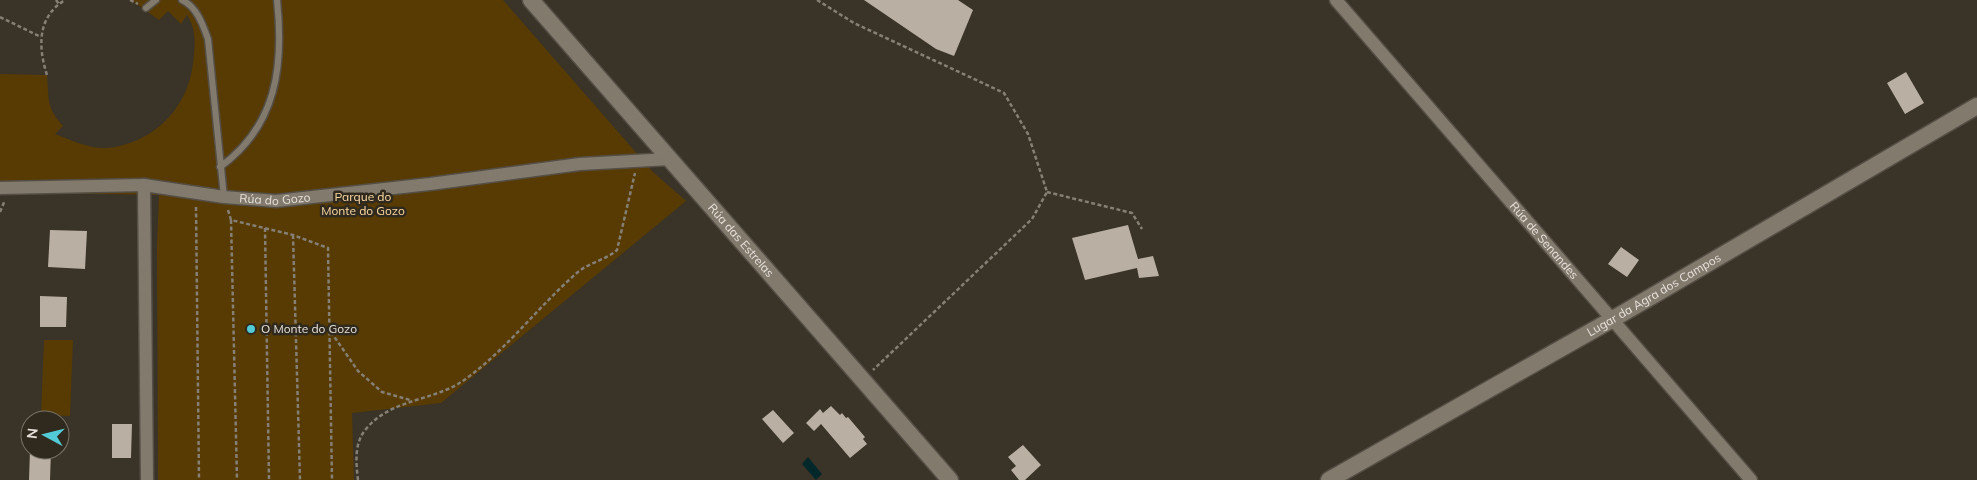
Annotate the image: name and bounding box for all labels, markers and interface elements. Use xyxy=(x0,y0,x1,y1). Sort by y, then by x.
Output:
street label: Rúa do Gozo xyxy=(239,189,311,208)
park label: Parque do Monte do Gozo xyxy=(321,189,405,218)
street label: Rúa de Senandes xyxy=(1507,198,1582,282)
street label: Rúa das Estrelas xyxy=(705,200,777,280)
street label: Lugar da Agra dos Campos xyxy=(1584,250,1723,339)
place label: O Monte do Gozo xyxy=(261,321,357,336)
marker: O Monte do Gozo xyxy=(245,323,257,335)
north arrow xyxy=(20,410,70,460)
text: N xyxy=(23,427,42,440)

